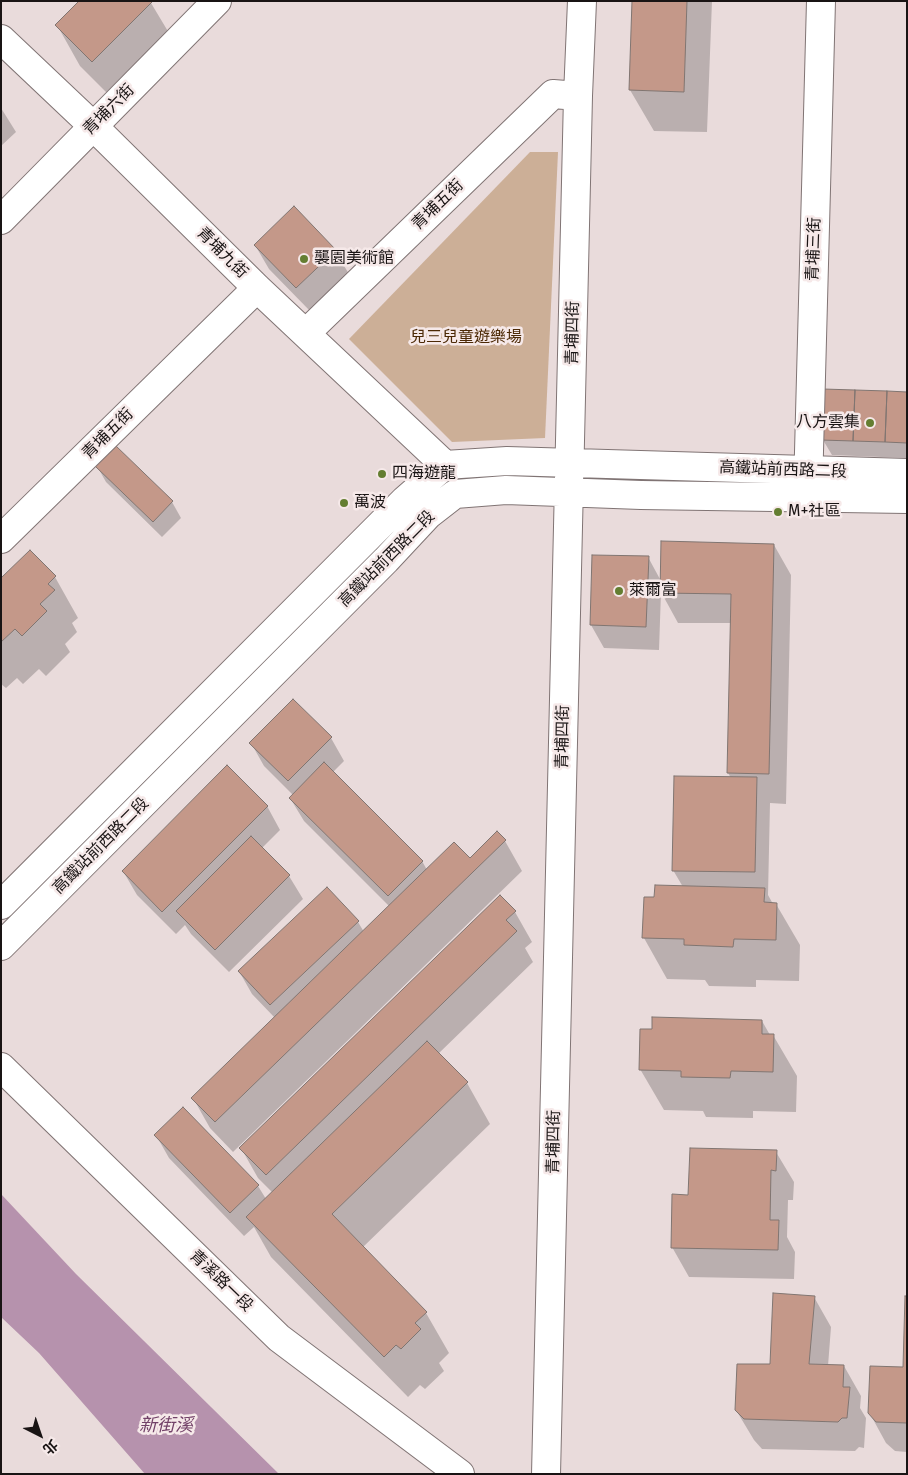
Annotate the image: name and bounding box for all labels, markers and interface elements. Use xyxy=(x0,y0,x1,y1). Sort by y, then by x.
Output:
street label: 青埔六街 xyxy=(80,81,138,139)
street label: 青埔五街 xyxy=(408,176,468,234)
street label: 青埔三街 xyxy=(803,217,825,281)
street label: 青埔九街 xyxy=(193,224,251,282)
place label: 襲園美術館 xyxy=(314,249,394,269)
marker: 襲園美術館 xyxy=(298,253,310,265)
street label: 青埔四街 xyxy=(563,301,583,365)
park label: 兒三兒童遊樂場 xyxy=(410,328,522,348)
street label: 青埔五街 xyxy=(79,405,137,463)
place label: 八方雲集 xyxy=(796,413,860,433)
marker: 八方雲集 xyxy=(864,417,876,429)
street label: 高鐵站前西路二段 xyxy=(719,458,847,482)
place label: 四海遊龍 xyxy=(392,464,456,484)
marker: 四海遊龍 xyxy=(376,468,388,480)
place label: 萬波 xyxy=(354,493,386,513)
marker: 萬波 xyxy=(338,497,350,509)
place label: M+社區 xyxy=(788,502,840,522)
marker: M+社區 xyxy=(772,506,784,518)
street label: 高鐵站前西路二段 xyxy=(335,507,439,611)
place label: 萊爾富 xyxy=(629,581,677,601)
marker: 萊爾富 xyxy=(613,585,625,597)
street label: 青埔四街 xyxy=(553,705,573,769)
street label: 高鐵站前西路二段 xyxy=(49,794,153,898)
street label: 青埔四街 xyxy=(544,1110,564,1174)
street label: 青溪路一段 xyxy=(186,1246,256,1316)
north arrow xyxy=(15,1410,65,1460)
water label: 新街溪 xyxy=(139,1415,193,1437)
text: 北 xyxy=(39,1436,61,1458)

